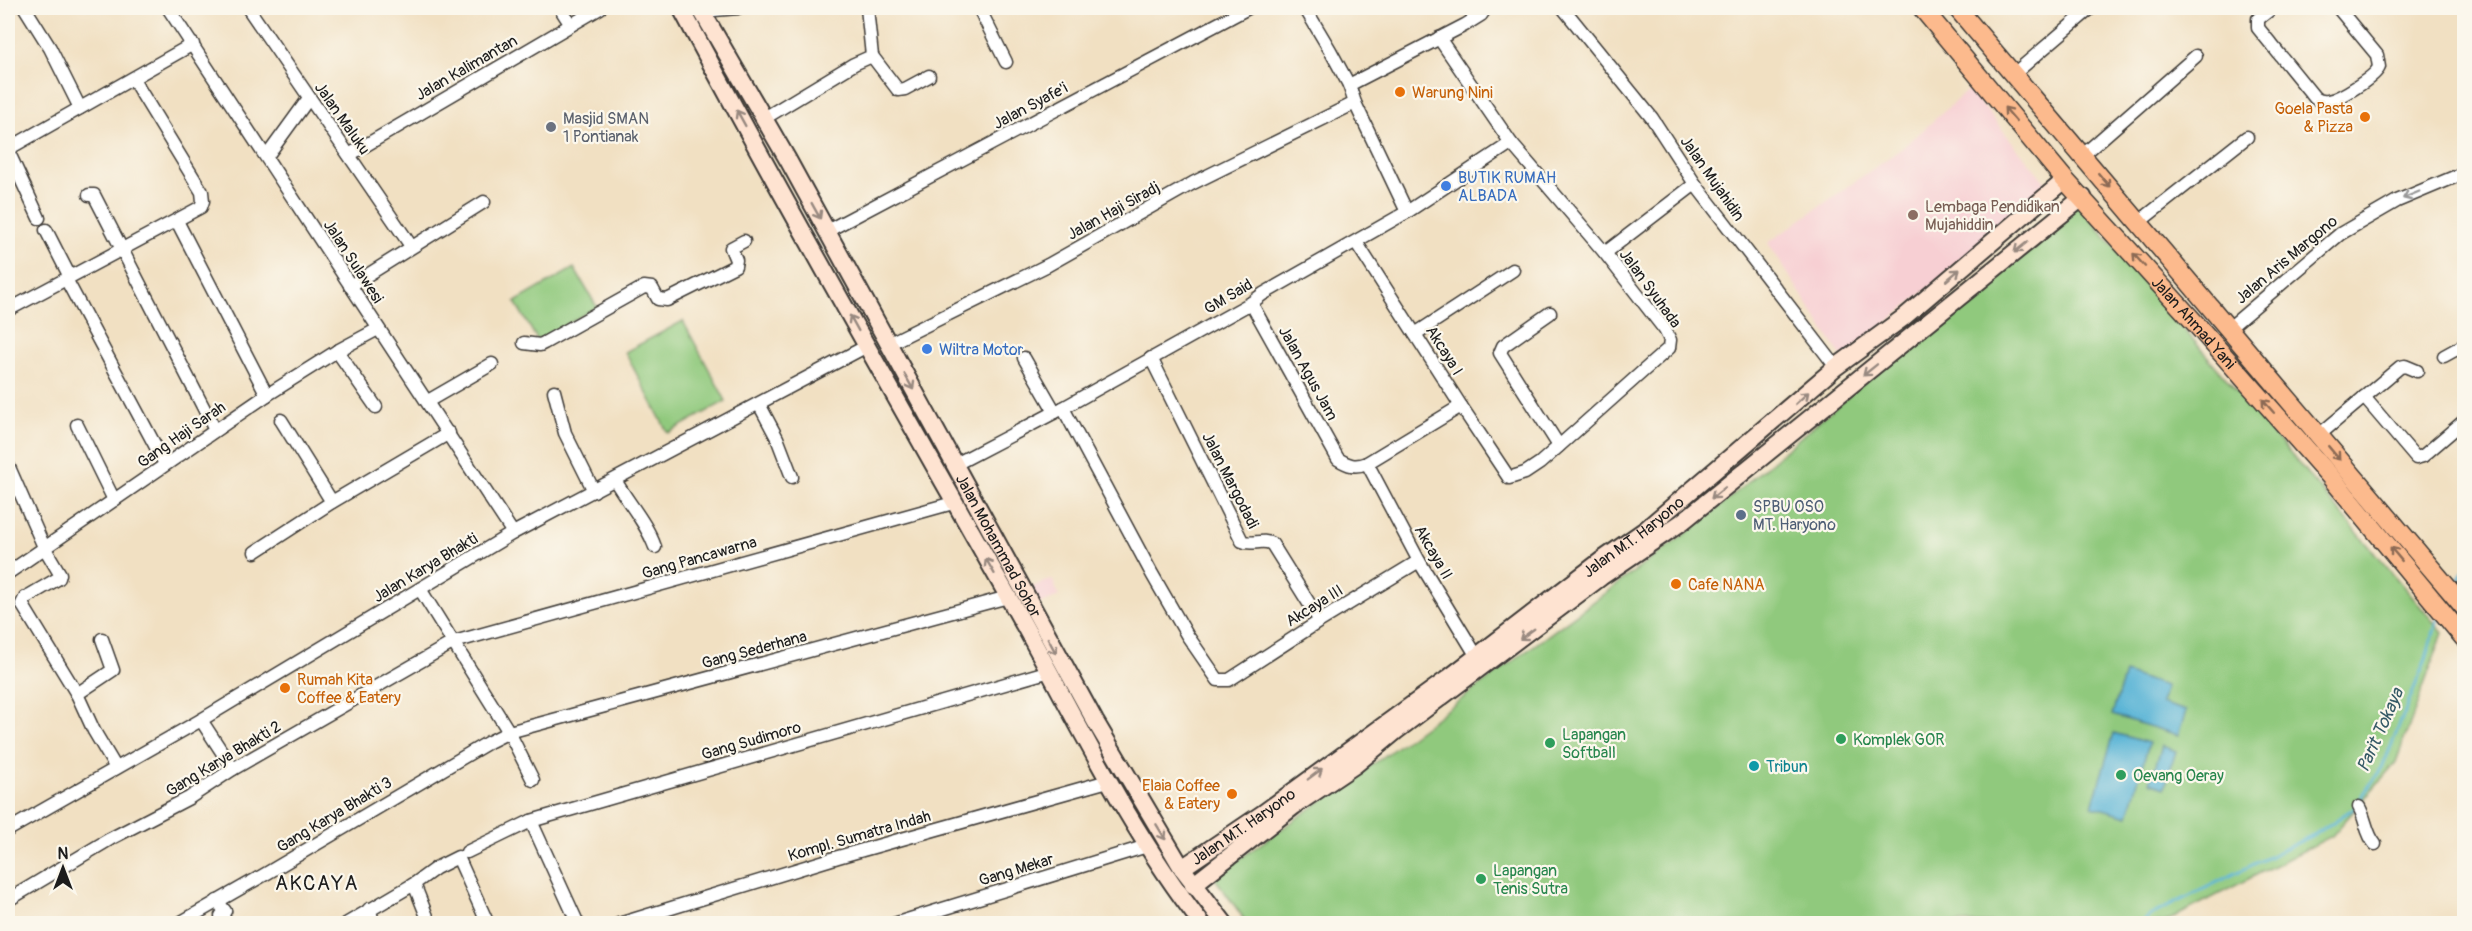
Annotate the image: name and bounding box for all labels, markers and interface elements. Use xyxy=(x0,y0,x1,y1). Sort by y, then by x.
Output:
street label: Jalan Kalimantan xyxy=(412,31,521,105)
street label: Jalan Maluku xyxy=(310,78,374,159)
street label: Jalan Syafe'i xyxy=(990,78,1071,134)
place label: Warung Nini xyxy=(1412,83,1493,103)
marker: Warung Nini xyxy=(1393,85,1407,99)
place label: Goela Pasta & Pizza xyxy=(2275,99,2353,137)
one-way arrow xyxy=(2004,106,2017,122)
place label: Masjid SMAN 1 Pontianak xyxy=(563,109,649,147)
one-way arrow xyxy=(735,110,746,128)
marker: Goela Pasta & Pizza xyxy=(2358,110,2372,124)
marker: Masjid SMAN 1 Pontianak xyxy=(544,120,558,134)
street label: Jalan Mujahidin xyxy=(1676,132,1749,225)
place label: BUTIK RUMAH ALBADA xyxy=(1458,168,1556,206)
one-way arrow xyxy=(2097,172,2110,188)
street label: Jalan Haji Siradj xyxy=(1064,177,1163,245)
marker: BUTIK RUMAH ALBADA xyxy=(1439,179,1453,193)
one-way arrow xyxy=(2402,190,2420,201)
place label: Lembaga Pendidikan Mujahiddin xyxy=(1925,197,2060,235)
one-way arrow xyxy=(810,202,822,219)
marker: Lembaga Pendidikan Mujahiddin xyxy=(1906,208,1920,222)
street label: Jalan Aris Margono xyxy=(2232,211,2342,308)
street label: Jalan Sulawesi xyxy=(319,216,388,307)
one-way arrow xyxy=(2013,241,2029,254)
street label: Jalan Syuhada xyxy=(1615,245,1686,332)
one-way arrow xyxy=(2132,253,2146,268)
one-way arrow xyxy=(1945,269,1961,282)
street label: Jalan Ahmad Yani xyxy=(2147,273,2240,374)
street label: GM Said xyxy=(1201,275,1256,319)
one-way arrow xyxy=(848,315,860,332)
street label: Akcaya I xyxy=(1421,322,1467,379)
street label: Jalan Agus Jam xyxy=(1274,323,1342,424)
place label: Wiltra Motor xyxy=(939,340,1024,360)
marker: Wiltra Motor xyxy=(920,342,934,356)
one-way arrow xyxy=(1862,364,1878,377)
one-way arrow xyxy=(904,373,915,391)
one-way arrow xyxy=(1794,391,1809,405)
street label: Gang Haji Sarah xyxy=(134,397,230,473)
one-way arrow xyxy=(2261,399,2275,414)
street label: Jalan Margodadi xyxy=(1197,429,1263,532)
one-way arrow xyxy=(2327,445,2341,461)
street label: Jalan Mohammad Sohor xyxy=(951,471,1045,621)
one-way arrow xyxy=(1710,486,1726,499)
street label: Jalan M.T. Haryono xyxy=(1579,492,1689,582)
place label: SPBU OSO MT. Haryono xyxy=(1753,497,1836,535)
marker: SPBU OSO MT. Haryono xyxy=(1734,508,1748,522)
street label: Akcaya II xyxy=(1410,522,1457,583)
street label: Jalan Karya Bhakti xyxy=(369,529,482,607)
street label: Gang Pancawarna xyxy=(640,532,759,584)
one-way arrow xyxy=(2389,546,2402,562)
one-way arrow xyxy=(984,558,996,575)
place label: Cafe NANA xyxy=(1688,575,1765,595)
marker: Cafe NANA xyxy=(1669,577,1683,591)
street label: Akcaya III xyxy=(1282,580,1347,631)
street label: Gang Sederhana xyxy=(700,626,809,674)
one-way arrow xyxy=(1520,627,1536,640)
one-way arrow xyxy=(1047,636,1058,654)
place label: Rumah Kita Coffee & Eatery xyxy=(297,670,401,708)
marker: Rumah Kita Coffee & Eatery xyxy=(278,681,292,695)
water label: Parit Tokaya xyxy=(2352,683,2410,776)
street label: Gang Karya Bhakti 2 xyxy=(162,717,285,801)
street label: Gang Sudimoro xyxy=(699,717,804,765)
place label: Lapangan Softball xyxy=(1562,725,1626,763)
place label: Komplek GOR xyxy=(1853,730,1944,750)
marker: Komplek GOR xyxy=(1834,732,1848,746)
marker: Lapangan Softball xyxy=(1543,736,1557,750)
place label: Tribun xyxy=(1766,757,1808,777)
marker: Tribun xyxy=(1747,759,1761,773)
place label: Oevang Oeray xyxy=(2133,766,2224,786)
one-way arrow xyxy=(1307,767,1323,780)
marker: Oevang Oeray xyxy=(2114,768,2128,782)
street label: Gang Karya Bhakti 3 xyxy=(273,773,396,857)
place label: Elaia Coffee & Eatery xyxy=(1142,776,1220,814)
street label: Jalan M.T. Haryono xyxy=(1188,784,1300,870)
marker: Elaia Coffee & Eatery xyxy=(1225,787,1239,801)
street label: Kompl. Sumatra Indah xyxy=(785,806,933,866)
one-way arrow xyxy=(1155,823,1167,840)
north arrow xyxy=(33,838,93,898)
text: N xyxy=(58,844,69,864)
street label: Gang Mekar xyxy=(976,849,1056,891)
place label: Lapangan Tenis Sutra xyxy=(1493,861,1568,899)
district label: AKCAYA xyxy=(275,871,359,896)
marker: Lapangan Tenis Sutra xyxy=(1474,872,1488,886)

